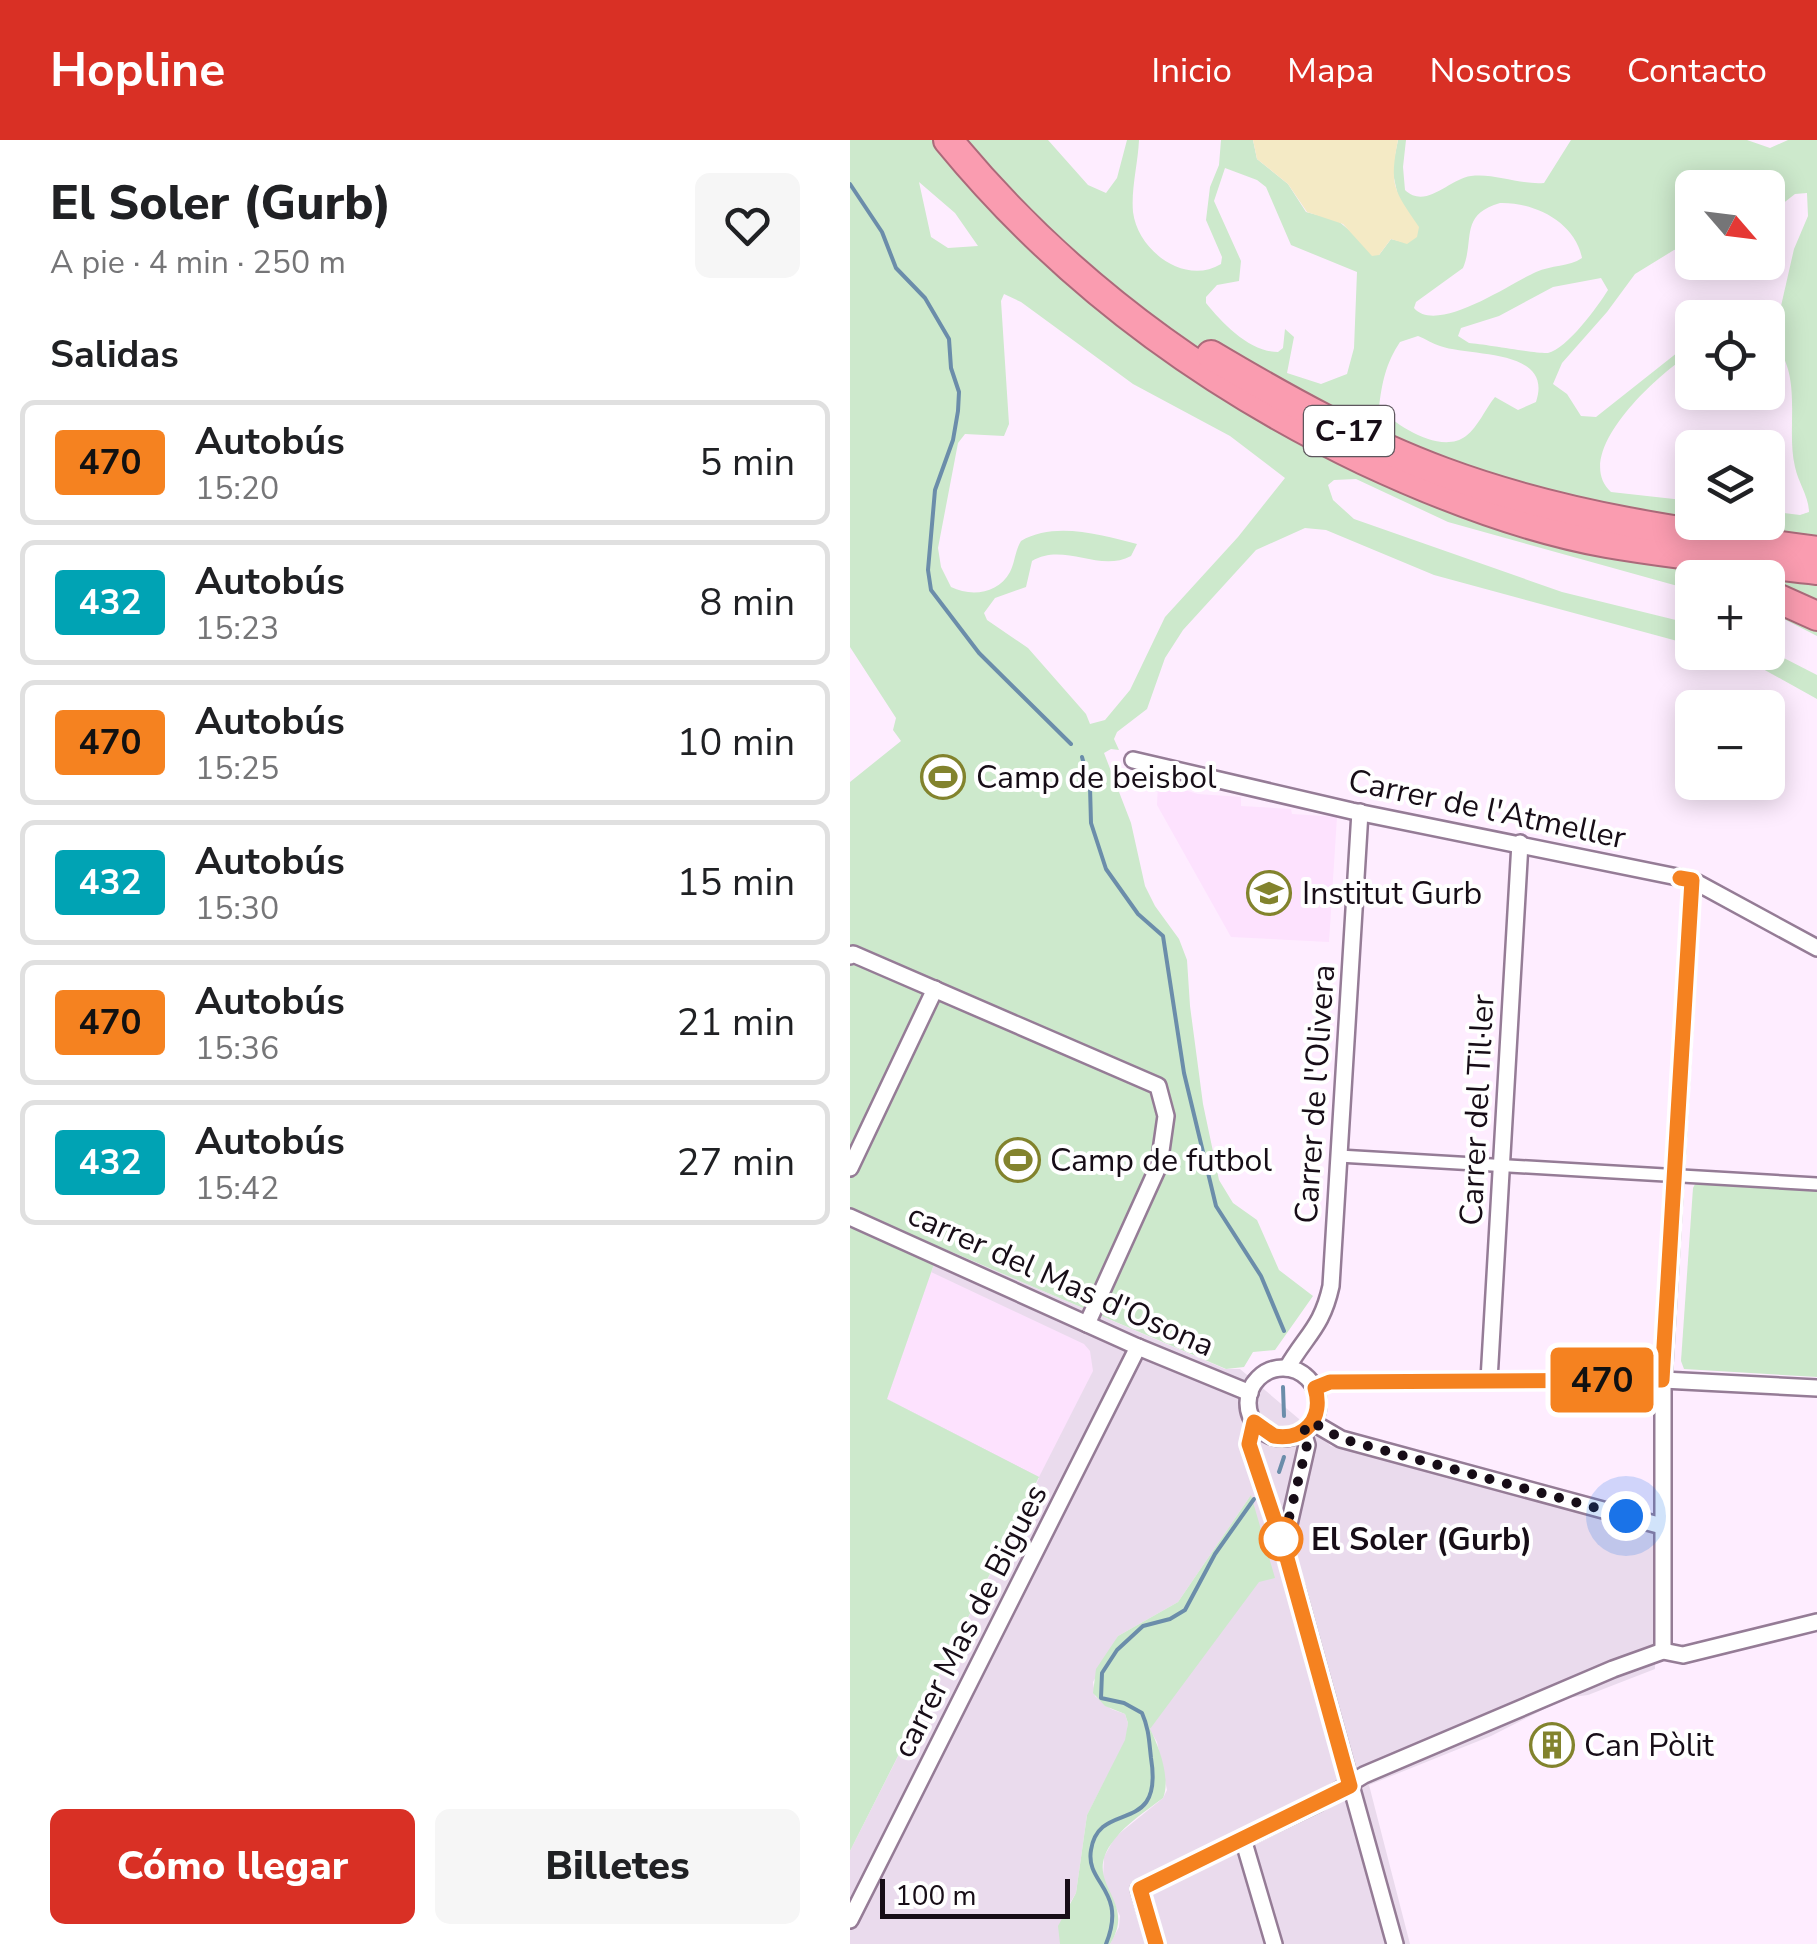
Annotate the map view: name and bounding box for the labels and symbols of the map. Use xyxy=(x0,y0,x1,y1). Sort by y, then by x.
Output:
north arrow xyxy=(1675,170,1785,280)
road number: C-17 xyxy=(1304,406,1394,456)
sports icon: Camp de beisbol xyxy=(920,754,966,800)
place label: Camp de beisbol xyxy=(976,756,1217,799)
street label: Carrer de l'Atmeller xyxy=(1344,759,1630,860)
school or university icon: Institut Gurb xyxy=(1246,870,1292,916)
place label: Institut Gurb xyxy=(1302,872,1482,915)
street label: Carrer de l'Olivera xyxy=(1284,963,1346,1225)
street label: Carrer del Til·ler xyxy=(1449,993,1505,1227)
sports icon: Camp de futbol xyxy=(995,1137,1041,1183)
place label: Camp de futbol xyxy=(1050,1139,1272,1182)
street label: carrer del Mas d'Osona xyxy=(901,1193,1221,1367)
line badge: 470 xyxy=(1544,1348,1660,1412)
street label: carrer Mas de Bigues xyxy=(883,1477,1057,1765)
your location xyxy=(1601,1491,1651,1541)
marker: El Soler (Gurb) xyxy=(1260,1518,1302,1560)
place label: El Soler (Gurb) xyxy=(1311,1518,1532,1561)
building icon: Can Pòlit xyxy=(1529,1722,1575,1768)
place label: Can Pòlit xyxy=(1584,1724,1715,1767)
scale bar xyxy=(880,1874,1070,1918)

